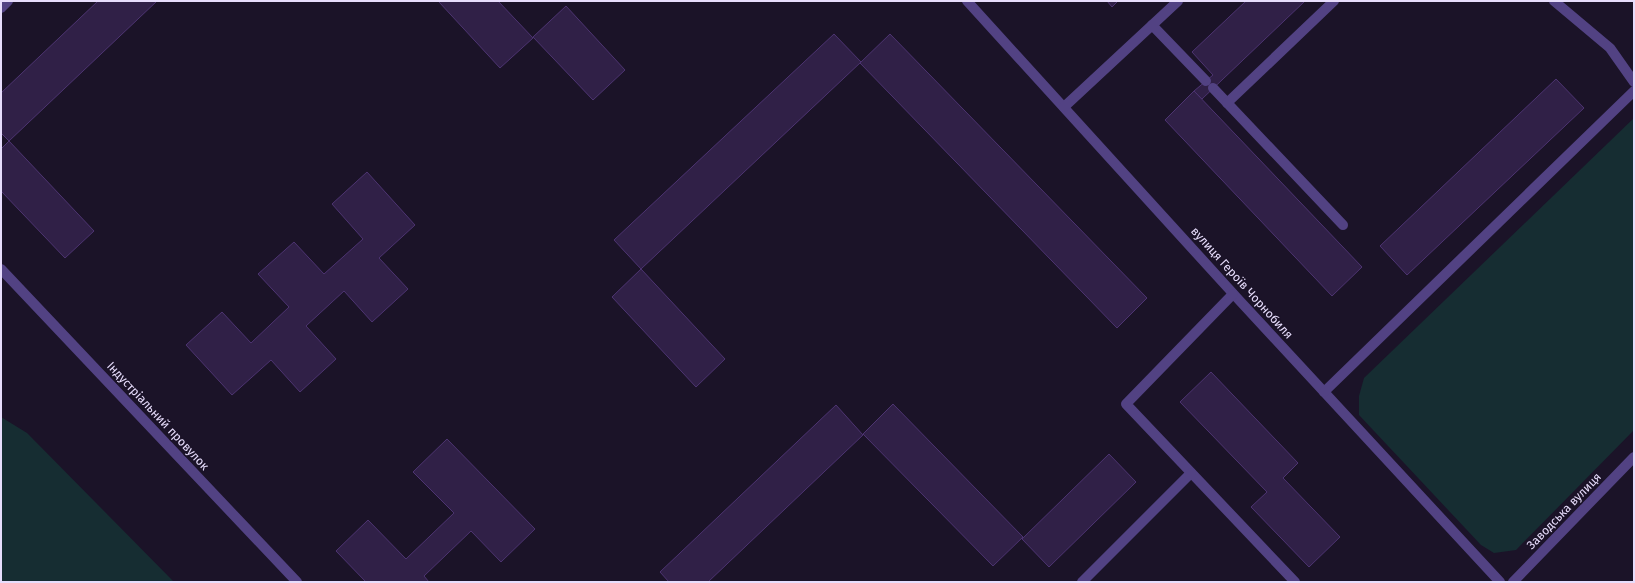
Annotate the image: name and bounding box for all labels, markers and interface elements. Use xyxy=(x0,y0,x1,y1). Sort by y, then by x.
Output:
street label: вулиця Героїв Чорнобиля xyxy=(1188,224,1296,342)
street label: Індустріальний провулок xyxy=(104,359,212,474)
street label: Заводська вулиця xyxy=(1524,470,1604,552)

